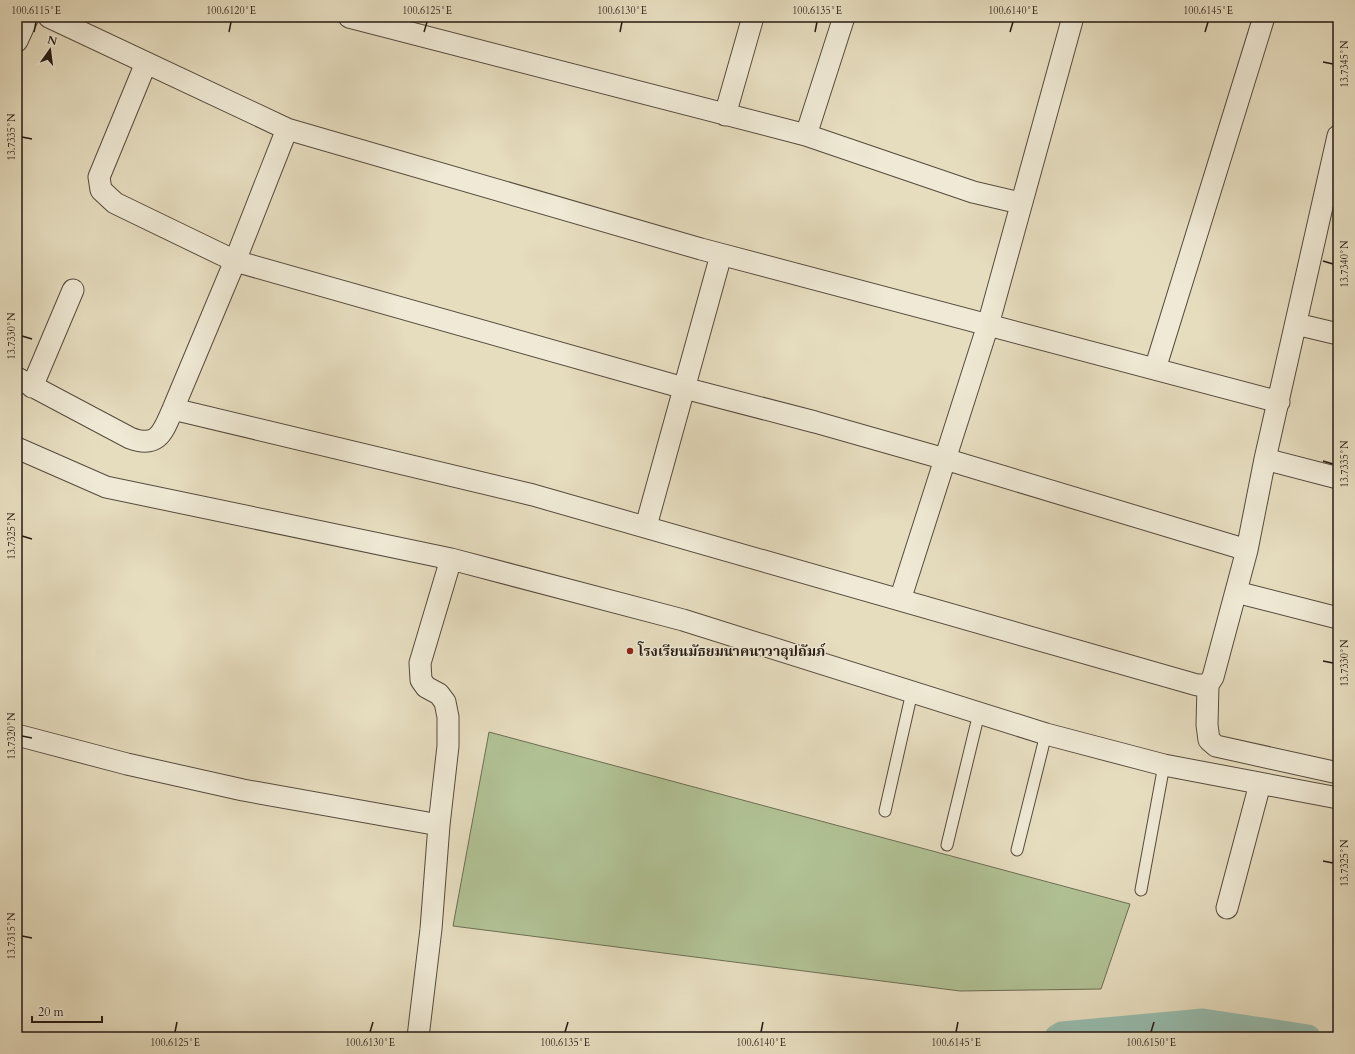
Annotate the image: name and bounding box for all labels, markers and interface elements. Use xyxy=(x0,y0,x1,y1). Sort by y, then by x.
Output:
text: 100.6115°E xyxy=(11,4,61,18)
text: 100.6120°E xyxy=(206,4,256,18)
text: 100.6125°E xyxy=(402,4,452,18)
text: 100.6130°E xyxy=(597,4,647,18)
text: 100.6135°E xyxy=(792,4,842,18)
text: 100.6140°E xyxy=(988,4,1038,18)
text: 100.6145°E xyxy=(1183,4,1233,18)
north arrow xyxy=(30,30,70,70)
text: N xyxy=(46,32,59,49)
text: 13.7345°N xyxy=(1338,40,1352,87)
text: 13.7335°N xyxy=(5,113,19,160)
text: 13.7340°N xyxy=(1338,240,1352,287)
text: 13.7330°N xyxy=(5,312,19,359)
text: 13.7335°N xyxy=(1338,440,1352,487)
text: 13.7325°N xyxy=(5,512,19,559)
text: 13.7330°N xyxy=(1338,639,1352,686)
place label: โรงเรียนมัธยมนาคนาวาอุปถัมภ์ xyxy=(637,641,826,661)
marker: โรงเรียนมัธยมนาคนาวาอุปถัมภ์ xyxy=(625,646,635,656)
text: 13.7320°N xyxy=(5,712,19,759)
text: 13.7325°N xyxy=(1338,839,1352,886)
text: 13.7315°N xyxy=(5,912,19,959)
scale bar xyxy=(32,998,102,1024)
text: 20 m xyxy=(38,1004,65,1020)
text: 100.6125°E xyxy=(150,1036,200,1050)
text: 100.6130°E xyxy=(345,1036,395,1050)
text: 100.6135°E xyxy=(540,1036,590,1050)
text: 100.6140°E xyxy=(736,1036,786,1050)
text: 100.6145°E xyxy=(931,1036,981,1050)
text: 100.6150°E xyxy=(1126,1036,1176,1050)

